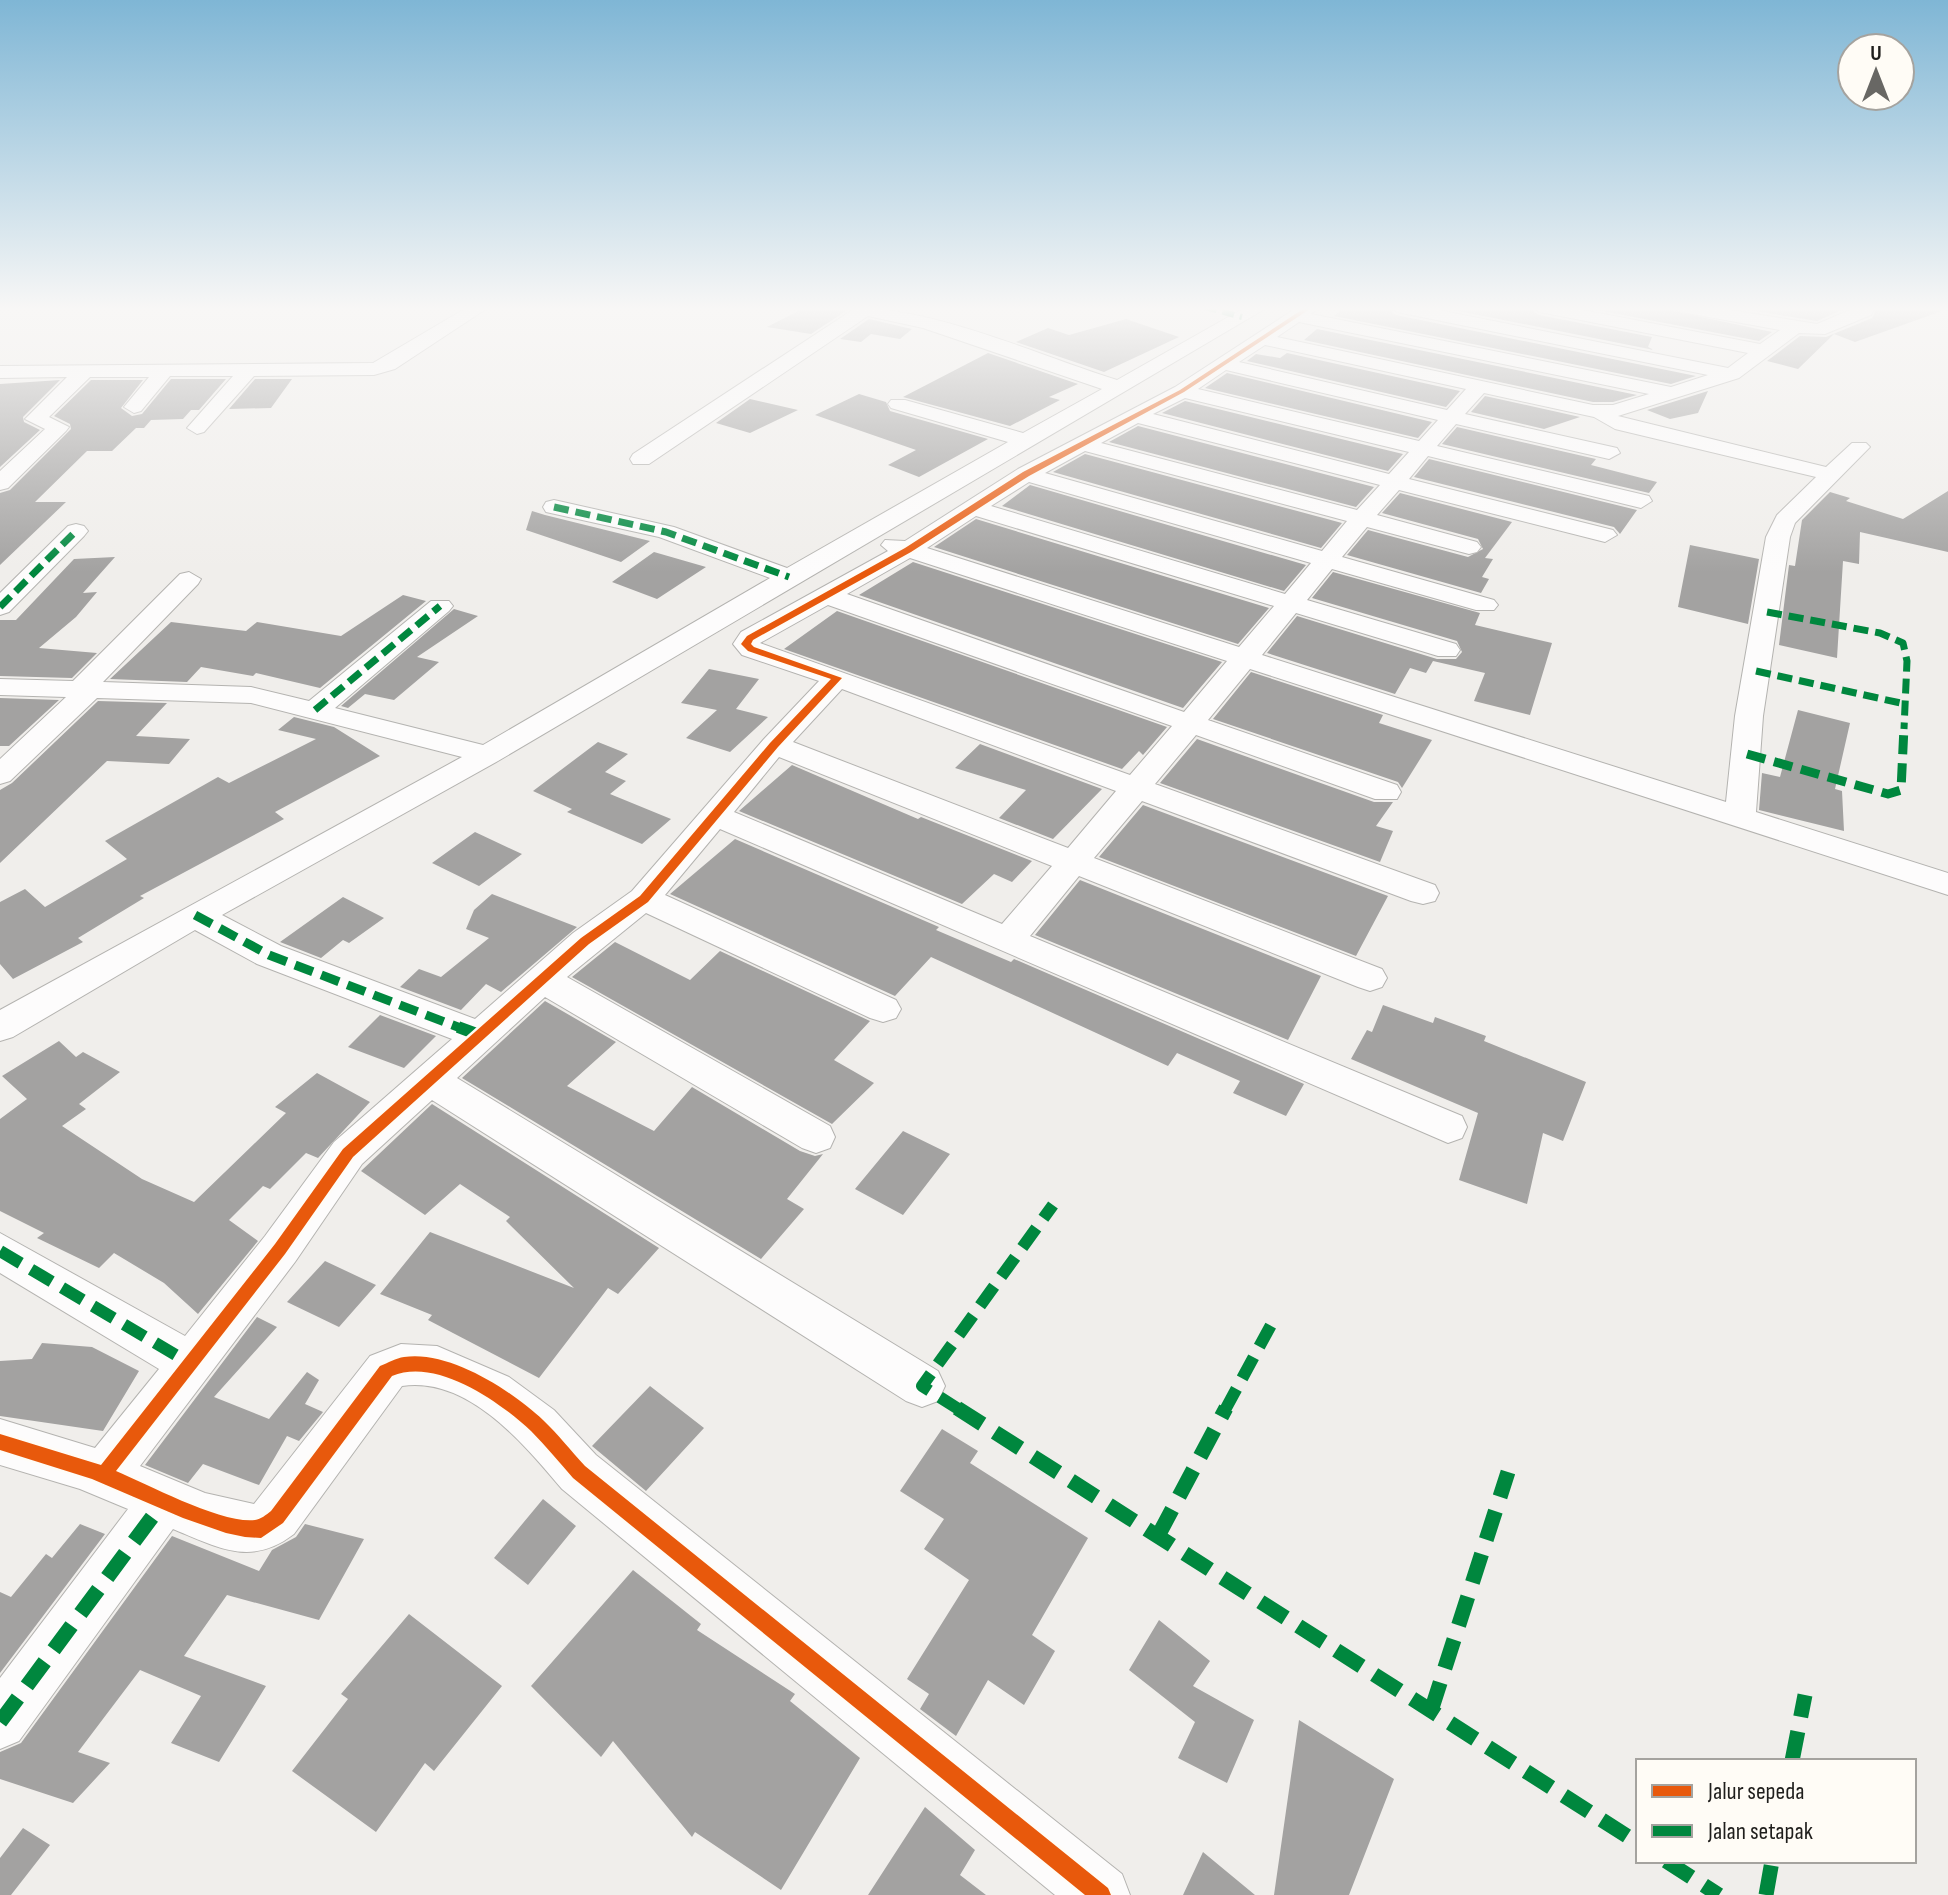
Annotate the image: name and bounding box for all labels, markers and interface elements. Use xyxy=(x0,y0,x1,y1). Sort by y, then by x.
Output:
north arrow xyxy=(1836,32,1916,112)
text: U xyxy=(1870,40,1882,67)
legend xyxy=(1636,1759,1916,1863)
text: Jalur sepeda xyxy=(1707,1777,1804,1806)
text: Jalan setapak xyxy=(1707,1817,1813,1846)

